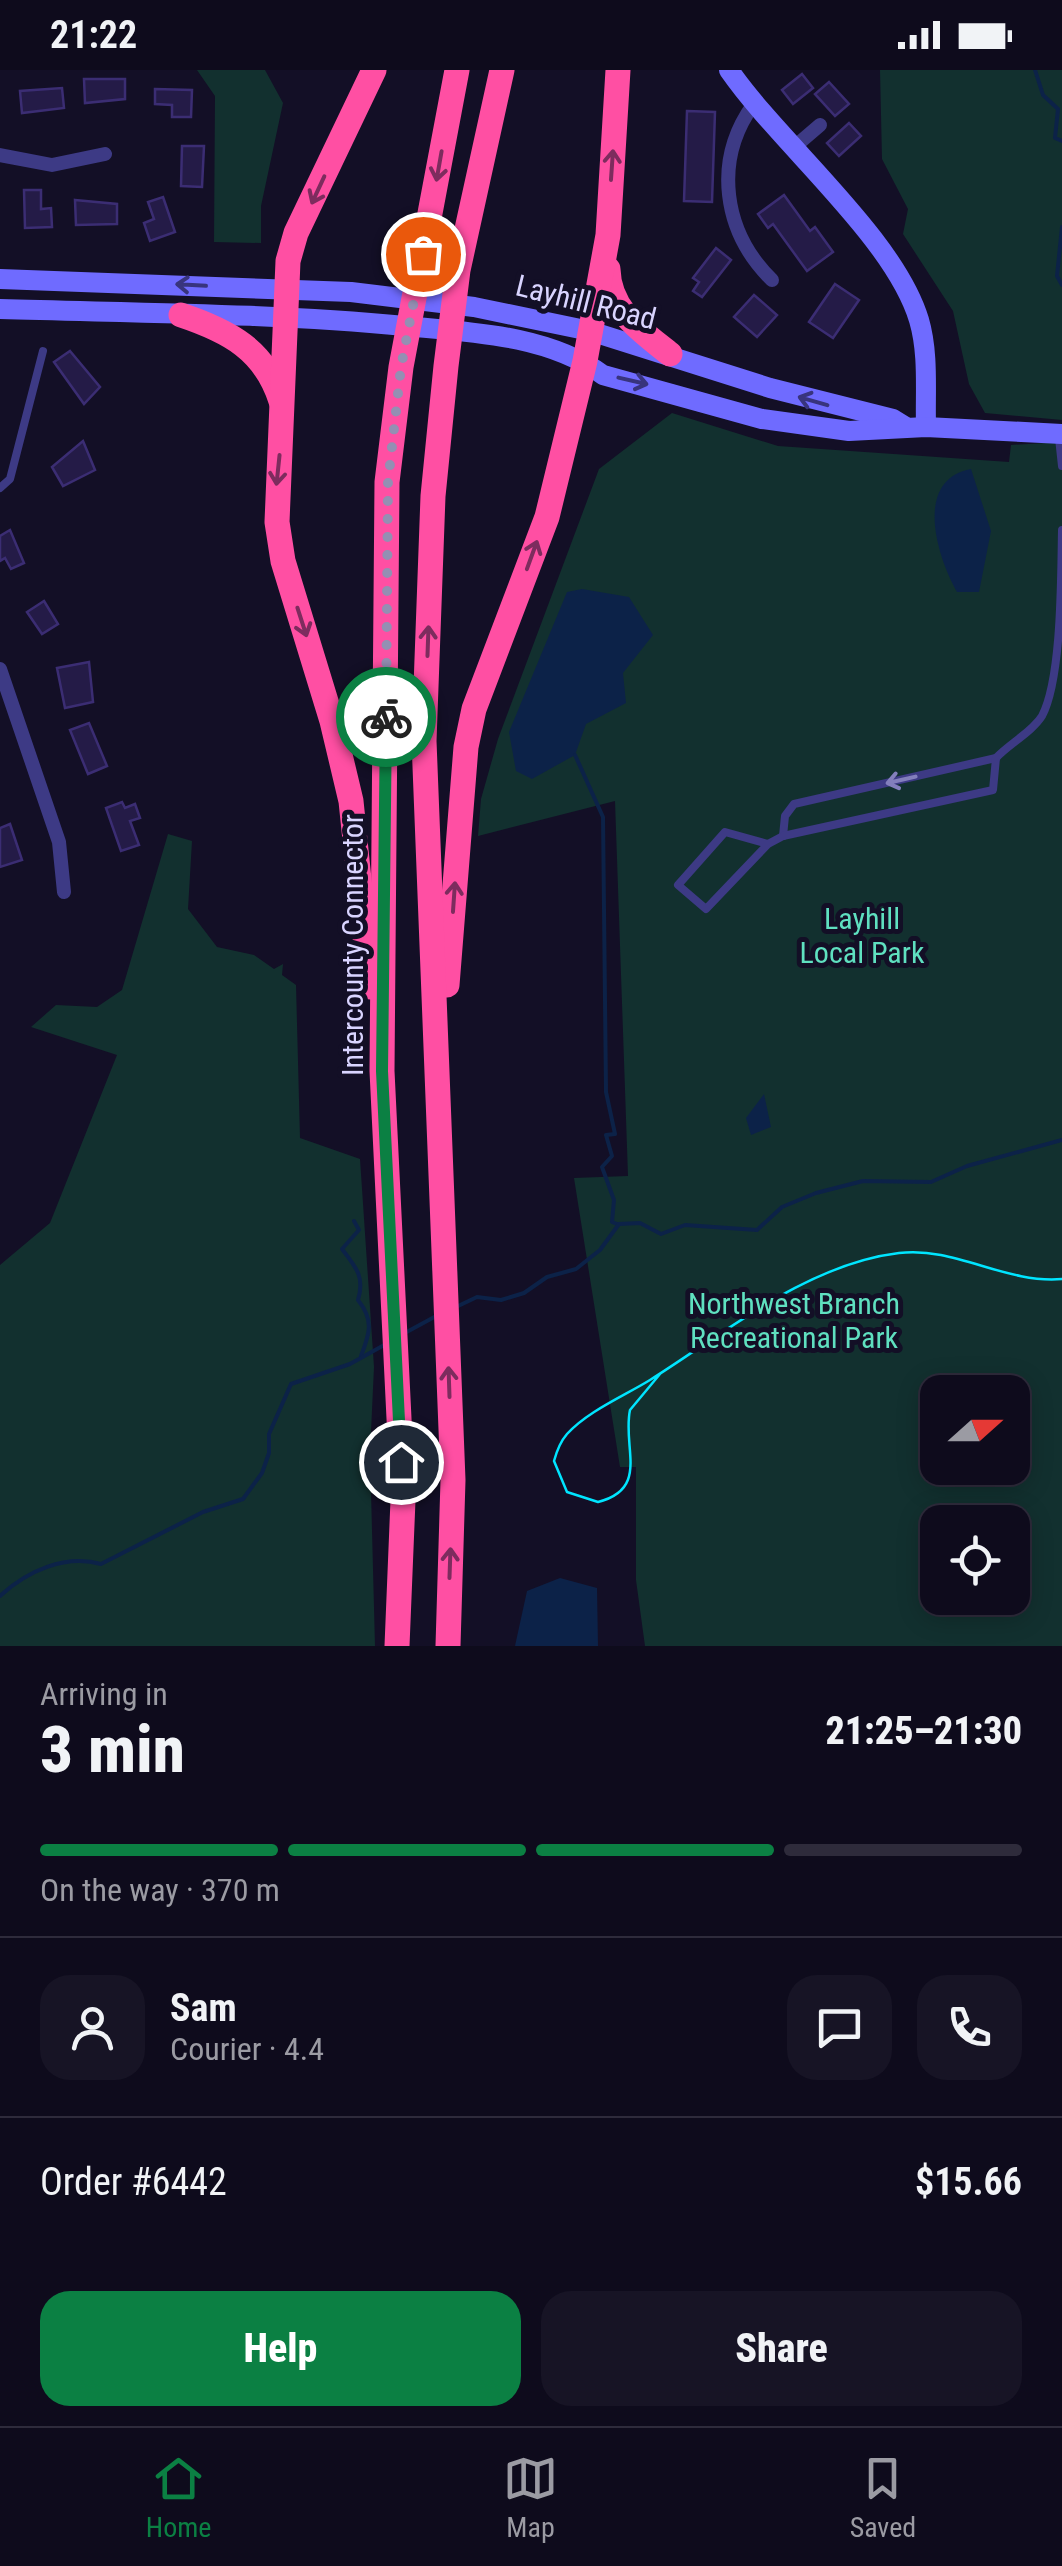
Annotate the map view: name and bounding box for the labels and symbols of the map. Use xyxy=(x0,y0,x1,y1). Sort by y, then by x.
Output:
one-way arrow xyxy=(429,149,448,181)
one-way arrow xyxy=(603,150,622,182)
one-way arrow xyxy=(307,174,326,204)
pin xyxy=(381,212,466,297)
street label: Layhill Road xyxy=(512,268,660,336)
one-way arrow xyxy=(175,276,207,295)
one-way arrow xyxy=(616,373,648,392)
one-way arrow xyxy=(798,390,830,409)
one-way arrow xyxy=(268,453,287,485)
one-way arrow xyxy=(525,540,543,570)
one-way arrow xyxy=(295,606,313,637)
one-way arrow xyxy=(419,625,438,657)
courier xyxy=(336,667,436,767)
one-way arrow xyxy=(886,772,918,790)
street label: Intercounty Connector xyxy=(335,814,370,1076)
one-way arrow xyxy=(445,882,464,914)
park label: Layhill Local Park xyxy=(800,901,925,970)
park label: Northwest Branch Recreational Park xyxy=(688,1286,900,1355)
one-way arrow xyxy=(439,1367,458,1399)
north arrow xyxy=(920,1375,1030,1485)
pin xyxy=(359,1420,444,1505)
one-way arrow xyxy=(441,1547,460,1579)

